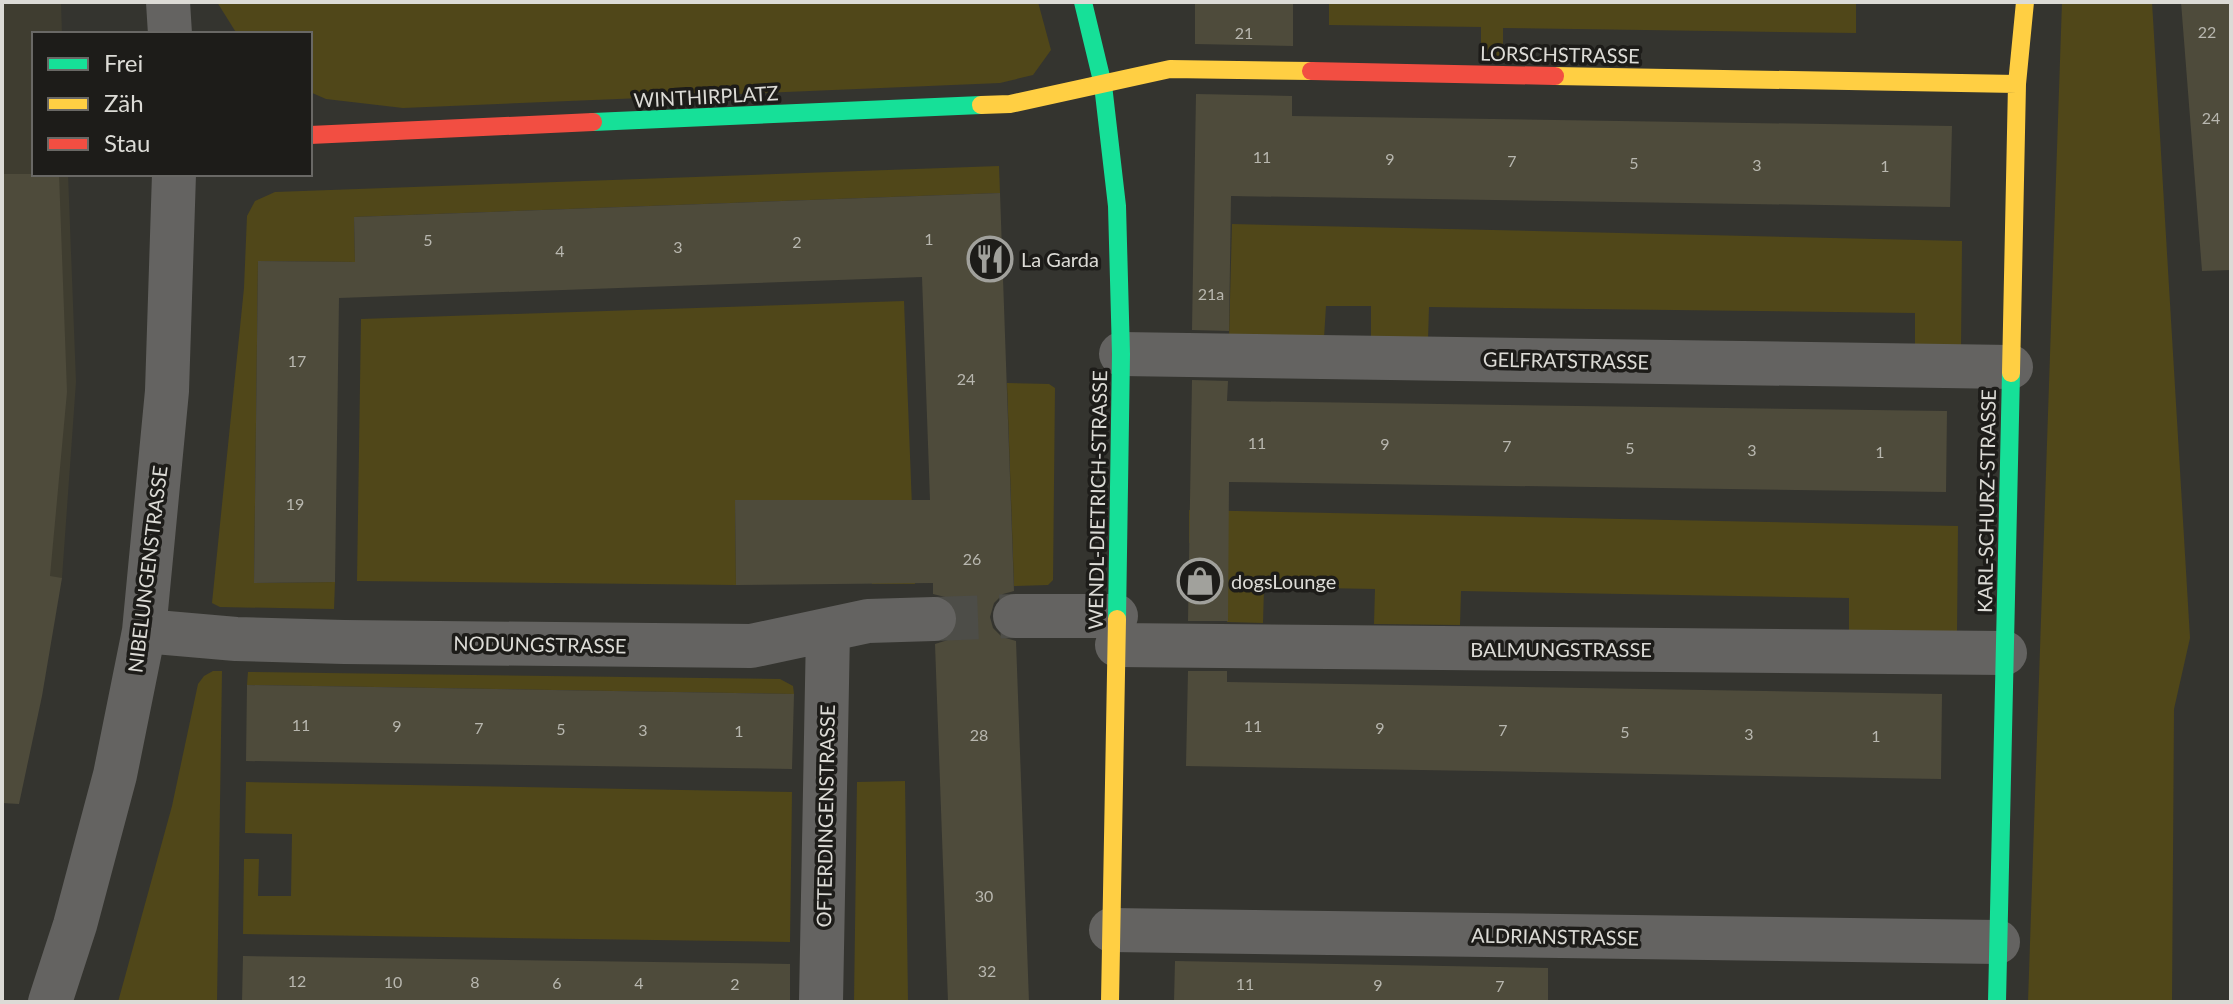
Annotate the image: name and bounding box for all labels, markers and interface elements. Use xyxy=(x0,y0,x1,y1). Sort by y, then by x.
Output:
house number: 22 xyxy=(2198,22,2216,41)
house number: 21 xyxy=(1235,23,1253,42)
legend xyxy=(32,32,312,176)
street label: LORSCHSTRASSE xyxy=(1480,41,1640,67)
text: Frei xyxy=(104,48,143,77)
street label: WINTHIRPLATZ xyxy=(633,80,779,112)
text: Zäh xyxy=(104,88,144,117)
house number: 24 xyxy=(2202,108,2220,127)
text: Stau xyxy=(104,128,150,157)
house number: 11 xyxy=(1253,147,1271,166)
house number: 9 xyxy=(1385,149,1395,168)
house number: 7 xyxy=(1507,151,1517,170)
house number: 5 xyxy=(1629,153,1639,172)
house number: 3 xyxy=(1752,155,1762,174)
house number: 1 xyxy=(1880,156,1890,175)
house number: 1 xyxy=(924,229,934,248)
house number: 5 xyxy=(423,230,433,249)
house number: 2 xyxy=(792,232,802,251)
restaurant icon: La Garda xyxy=(966,235,1014,283)
house number: 3 xyxy=(673,237,683,256)
house number: 4 xyxy=(555,241,565,260)
place label: La Garda xyxy=(1021,247,1099,271)
house number: 21a xyxy=(1198,284,1224,303)
street label: GELFRATSTRASSE xyxy=(1483,347,1649,373)
house number: 17 xyxy=(288,351,306,370)
house number: 24 xyxy=(957,369,975,388)
street label: WENDL-DIETRICH-STRASSE xyxy=(1083,370,1111,630)
street label: KARL-SCHURZ-STRASSE xyxy=(1972,389,2000,613)
house number: 11 xyxy=(1248,433,1266,452)
house number: 9 xyxy=(1380,434,1390,453)
house number: 7 xyxy=(1502,436,1512,455)
house number: 5 xyxy=(1625,438,1635,457)
house number: 3 xyxy=(1747,440,1757,459)
house number: 1 xyxy=(1875,442,1885,461)
street label: NIBELUNGENSTRASSE xyxy=(122,464,172,674)
house number: 19 xyxy=(286,494,304,513)
house number: 26 xyxy=(963,549,981,568)
shop icon: dogsLounge xyxy=(1176,557,1224,605)
place label: dogsLounge xyxy=(1231,569,1336,593)
street label: NODUNGSTRASSE xyxy=(453,630,627,658)
street label: BALMUNGSTRASSE xyxy=(1470,637,1652,661)
street label: OFTERDINGENSTRASSE xyxy=(811,704,839,928)
house number: 11 xyxy=(292,715,310,734)
house number: 9 xyxy=(392,716,402,735)
house number: 11 xyxy=(1244,716,1262,735)
house number: 7 xyxy=(474,718,484,737)
house number: 9 xyxy=(1375,718,1385,737)
house number: 5 xyxy=(556,719,566,738)
house number: 3 xyxy=(638,720,648,739)
house number: 7 xyxy=(1498,720,1508,739)
house number: 1 xyxy=(734,721,744,740)
house number: 5 xyxy=(1620,722,1630,741)
house number: 3 xyxy=(1744,724,1754,743)
house number: 28 xyxy=(970,725,988,744)
house number: 1 xyxy=(1871,726,1881,745)
house number: 30 xyxy=(975,886,993,905)
street label: ALDRIANSTRASSE xyxy=(1471,923,1639,949)
house number: 32 xyxy=(978,961,996,980)
house number: 12 xyxy=(288,971,306,990)
house number: 10 xyxy=(384,972,402,991)
house number: 8 xyxy=(470,972,480,991)
house number: 6 xyxy=(552,973,562,992)
house number: 4 xyxy=(634,973,644,992)
house number: 2 xyxy=(730,974,740,993)
house number: 11 xyxy=(1236,974,1254,993)
house number: 9 xyxy=(1373,975,1383,994)
house number: 7 xyxy=(1495,976,1505,995)

